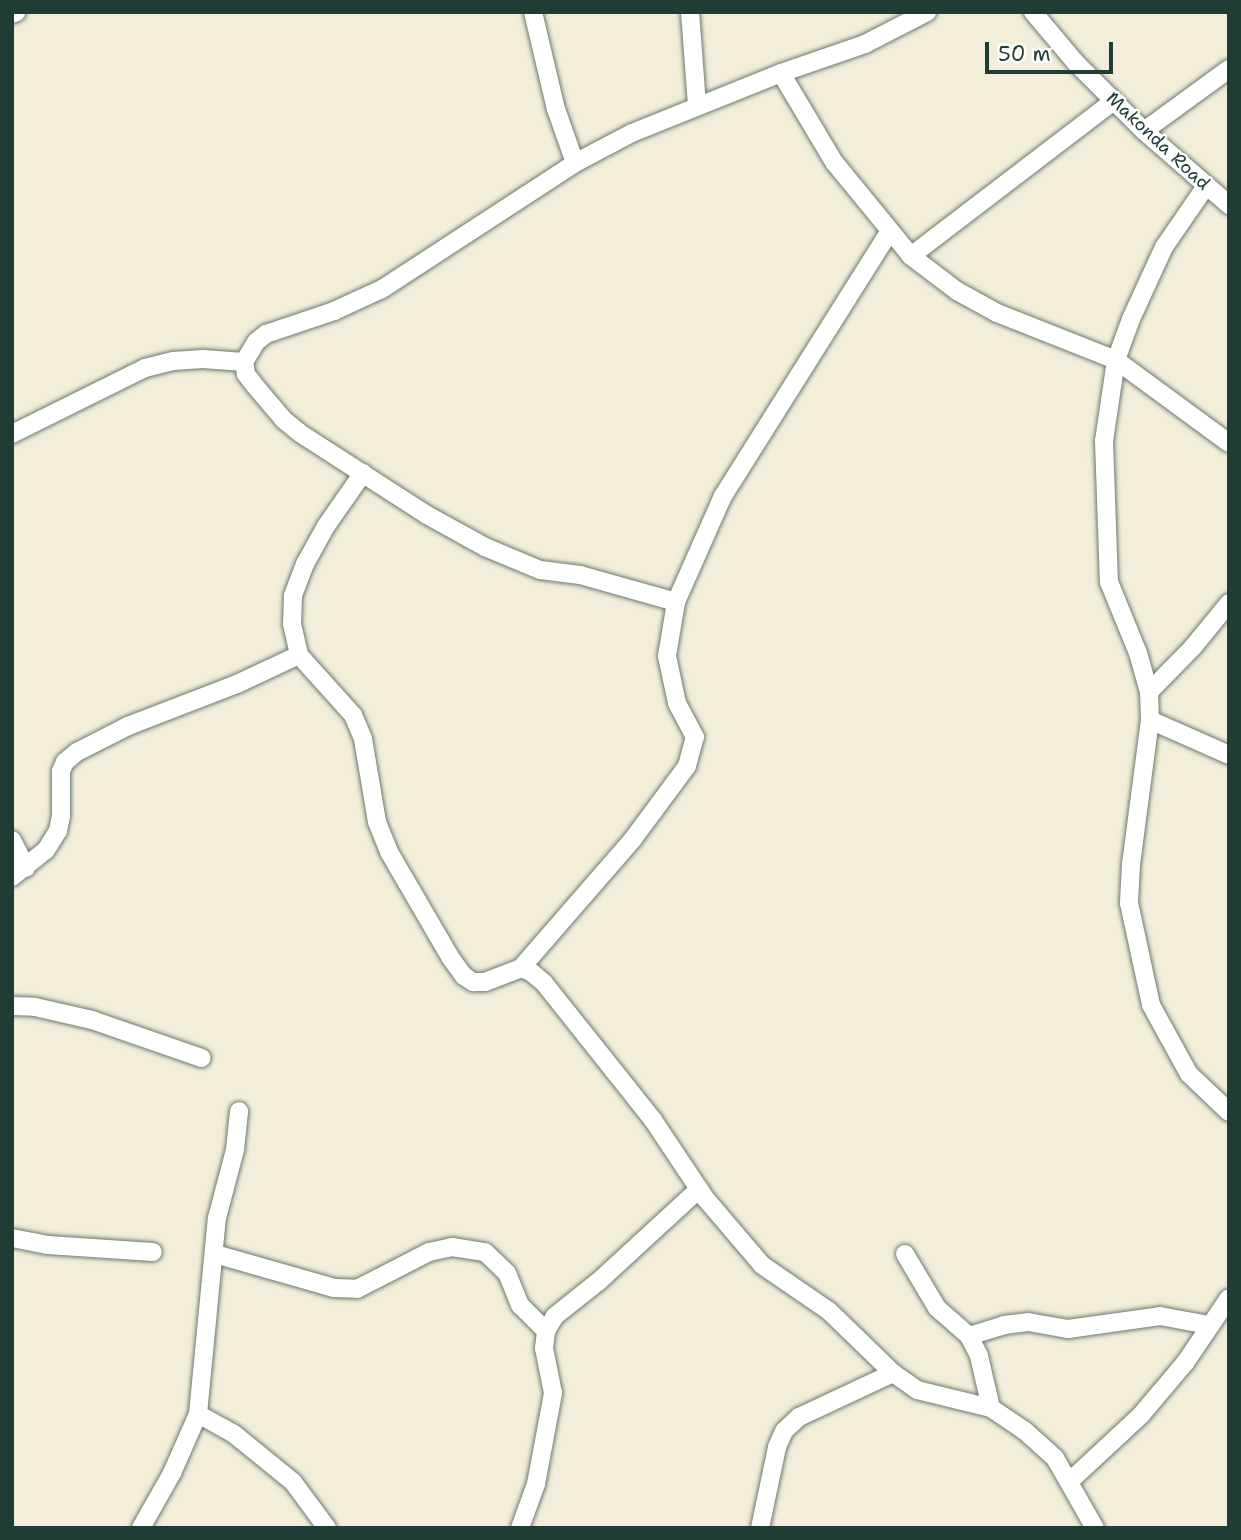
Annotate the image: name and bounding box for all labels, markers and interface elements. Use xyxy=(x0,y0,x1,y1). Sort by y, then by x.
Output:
scale bar xyxy=(989,28,1117,72)
text: 50 m xyxy=(998,40,1051,68)
street label: Makonda Road xyxy=(1102,88,1214,194)

